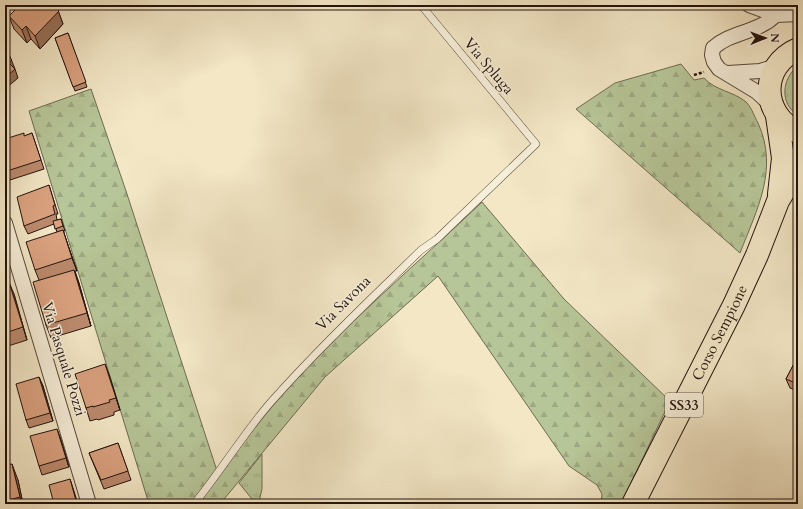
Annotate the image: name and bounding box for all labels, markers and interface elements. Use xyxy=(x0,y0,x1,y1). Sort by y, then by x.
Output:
north arrow xyxy=(745,18,785,58)
street label: Via Spluga xyxy=(459,33,519,99)
text: N xyxy=(767,33,782,43)
street label: Via Savona xyxy=(311,271,375,335)
street label: Corso Sempione xyxy=(687,281,752,384)
street label: Via Pasquale Pozzi xyxy=(37,300,91,418)
road number: SS33 xyxy=(665,393,703,417)

